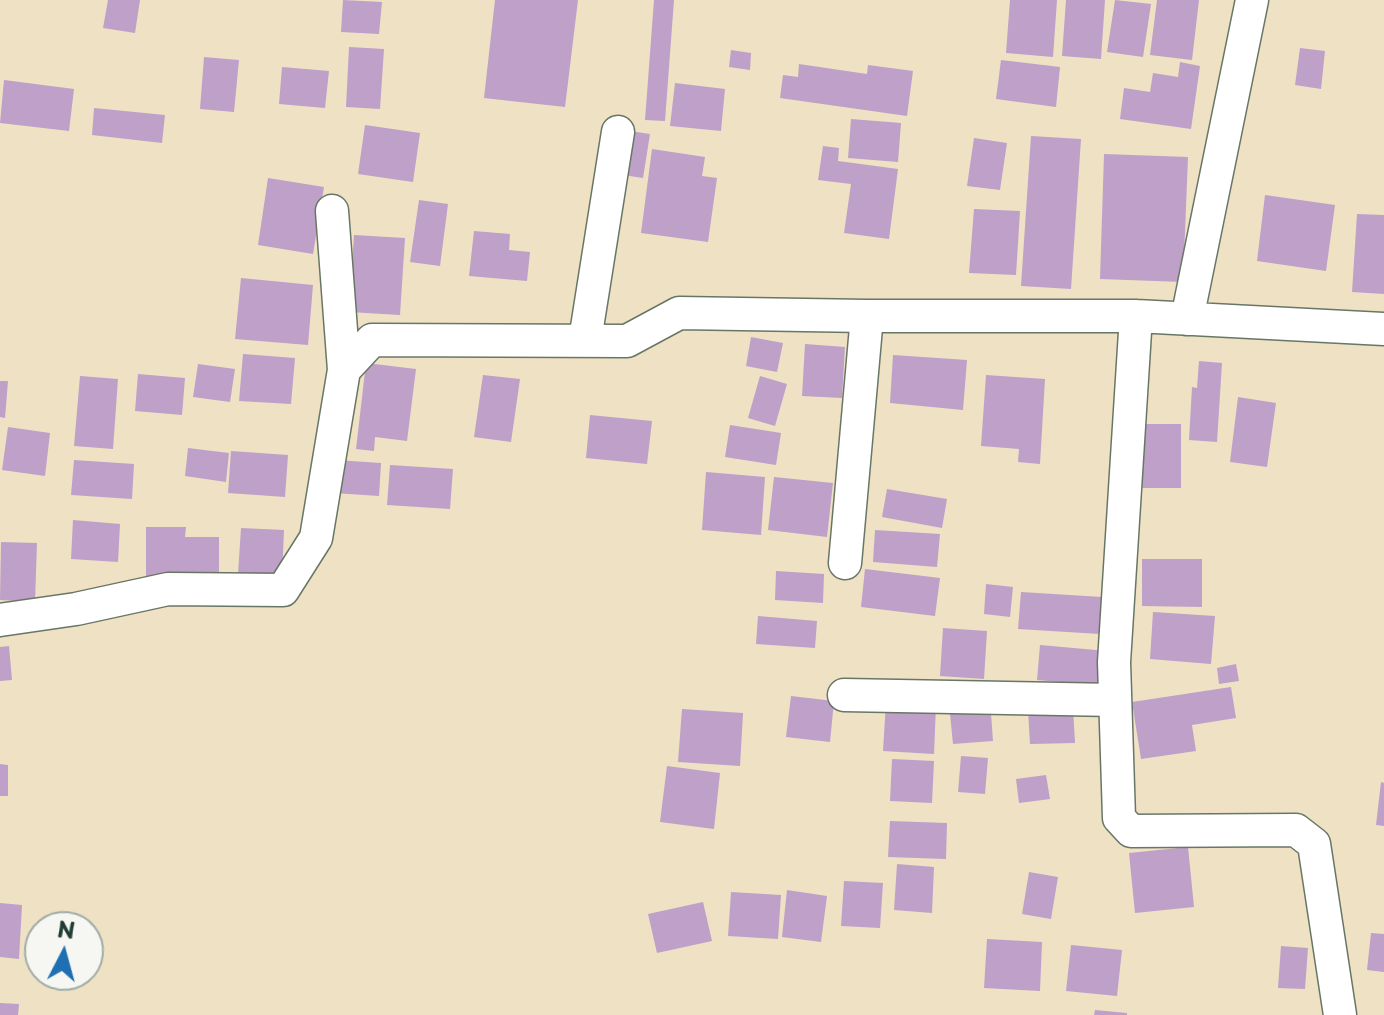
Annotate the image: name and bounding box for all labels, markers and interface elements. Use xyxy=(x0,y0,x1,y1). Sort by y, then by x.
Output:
north arrow xyxy=(24,911,104,991)
text: N xyxy=(56,911,77,946)

